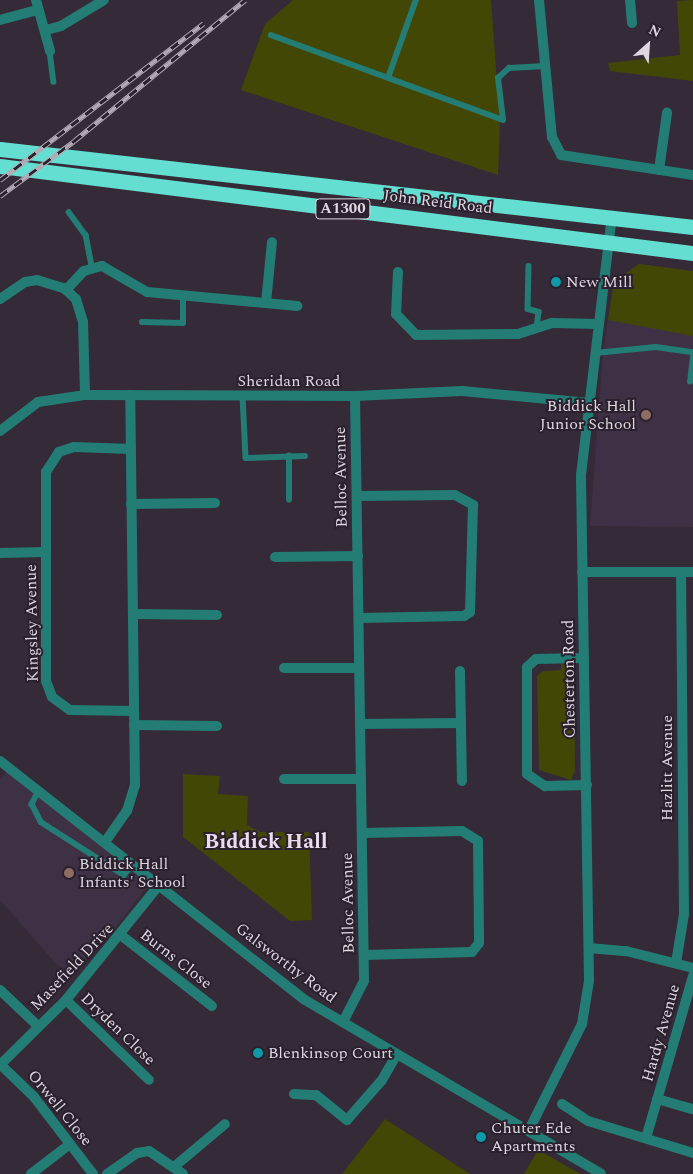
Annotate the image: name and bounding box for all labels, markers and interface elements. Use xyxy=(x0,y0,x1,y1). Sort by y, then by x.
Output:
text: N xyxy=(645,19,665,43)
north arrow xyxy=(623,20,673,70)
street label: John Reid Road xyxy=(382,186,494,218)
road number: A1300 xyxy=(314,196,372,222)
place label: New Mill xyxy=(566,272,632,292)
marker: New Mill xyxy=(550,276,562,288)
street label: Sheridan Road xyxy=(237,371,341,391)
place label: Biddick Hall Junior School xyxy=(540,396,636,434)
marker: Biddick Hall Junior School xyxy=(640,409,652,421)
street label: Belloc Avenue xyxy=(331,426,351,528)
street label: Kingsley Avenue xyxy=(21,564,43,682)
street label: Chesterton Road xyxy=(558,619,580,739)
street label: Hazlitt Avenue xyxy=(657,715,677,821)
district label: Biddick Hall xyxy=(204,829,328,855)
street label: Belloc Avenue xyxy=(338,852,358,954)
place label: Biddick Hall Infants' School xyxy=(79,854,186,892)
marker: Biddick Hall Infants' School xyxy=(63,867,75,879)
street label: Masefield Drive xyxy=(26,919,118,1015)
street label: Galsworthy Road xyxy=(232,919,340,1007)
street label: Burns Close xyxy=(136,925,216,993)
street label: Hardy Avenue xyxy=(638,982,684,1084)
street label: Dryden Close xyxy=(77,989,159,1069)
place label: Blenkinsop Court xyxy=(268,1043,393,1063)
marker: Blenkinsop Court xyxy=(252,1047,264,1059)
street label: Orwell Close xyxy=(24,1066,96,1150)
place label: Chuter Ede Apartments xyxy=(491,1118,576,1156)
marker: Chuter Ede Apartments xyxy=(475,1131,487,1143)

